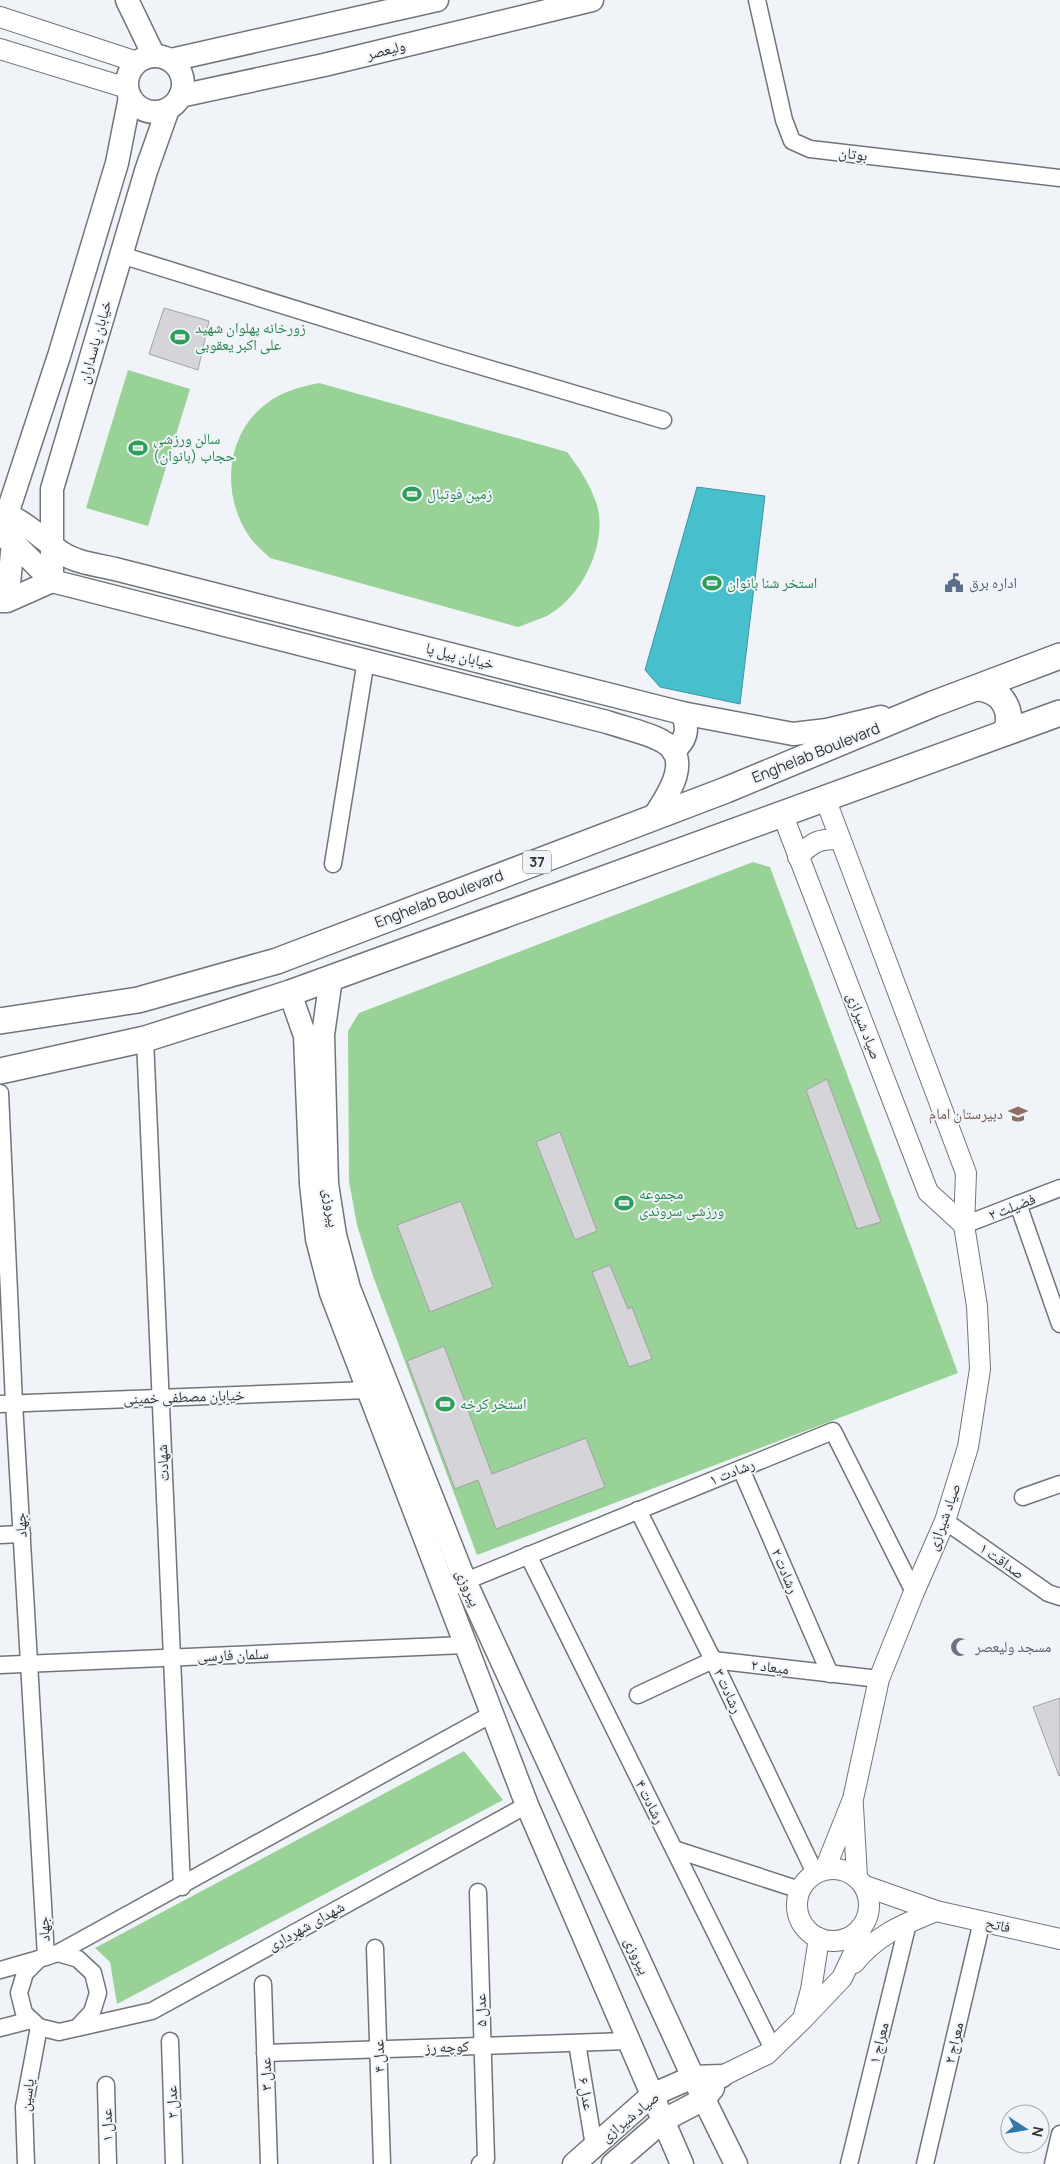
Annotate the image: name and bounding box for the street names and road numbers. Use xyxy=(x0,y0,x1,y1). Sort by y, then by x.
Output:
street label: ولیعصر xyxy=(363,35,408,65)
street label: بوتان xyxy=(837,141,869,166)
street label: خیابان پاسداران xyxy=(73,297,117,386)
street label: خیابان پیل پا xyxy=(424,637,497,674)
street label: Enghelab Boulevard xyxy=(749,717,883,788)
road number: 37 xyxy=(523,850,551,874)
street label: Enghelab Boulevard xyxy=(371,864,506,933)
street label: صیاد شیرازی xyxy=(842,989,887,1062)
street label: پیروزی xyxy=(318,1187,345,1229)
street label: فضیلت ۲ xyxy=(985,1188,1038,1225)
street label: خیابان مصطفی خمینی xyxy=(123,1384,245,1409)
street label: شهادت xyxy=(151,1444,174,1482)
street label: رشادت ۱ xyxy=(706,1453,758,1490)
street label: صیاد شیرازی xyxy=(922,1480,965,1553)
street label: جهاد xyxy=(9,1511,32,1538)
street label: صداقت ۱ xyxy=(975,1537,1029,1584)
street label: رشادت ۲ xyxy=(767,1545,804,1597)
street label: پیروزی xyxy=(451,1566,486,1610)
street label: سلمان فارسی xyxy=(197,1643,269,1666)
street label: میعاد ۲ xyxy=(750,1654,790,1679)
street label: رشادت ۳ xyxy=(709,1665,748,1717)
street label: رشادت ۴ xyxy=(630,1776,671,1828)
street label: شهدای شهرداری xyxy=(263,1896,348,1955)
street label: فاتح xyxy=(983,1911,1013,1938)
street label: جهاد xyxy=(32,1915,55,1942)
street label: پیروزی xyxy=(620,1934,655,1978)
street label: عدل ۵ xyxy=(469,1993,492,2027)
street label: معراج ۱ xyxy=(863,2020,894,2066)
street label: معراج ۲ xyxy=(939,2020,968,2066)
street label: کوچه رز xyxy=(424,2035,469,2058)
street label: عدل ۴ xyxy=(367,2039,390,2073)
street label: عدل ۳ xyxy=(254,2057,277,2091)
street label: عدل ۶ xyxy=(573,2076,600,2113)
street label: یاسین xyxy=(14,2077,39,2113)
street label: عدل ۲ xyxy=(160,2085,183,2119)
street label: صیاد شیرازی xyxy=(596,2086,664,2147)
street label: عدل ۱ xyxy=(95,2108,118,2142)

